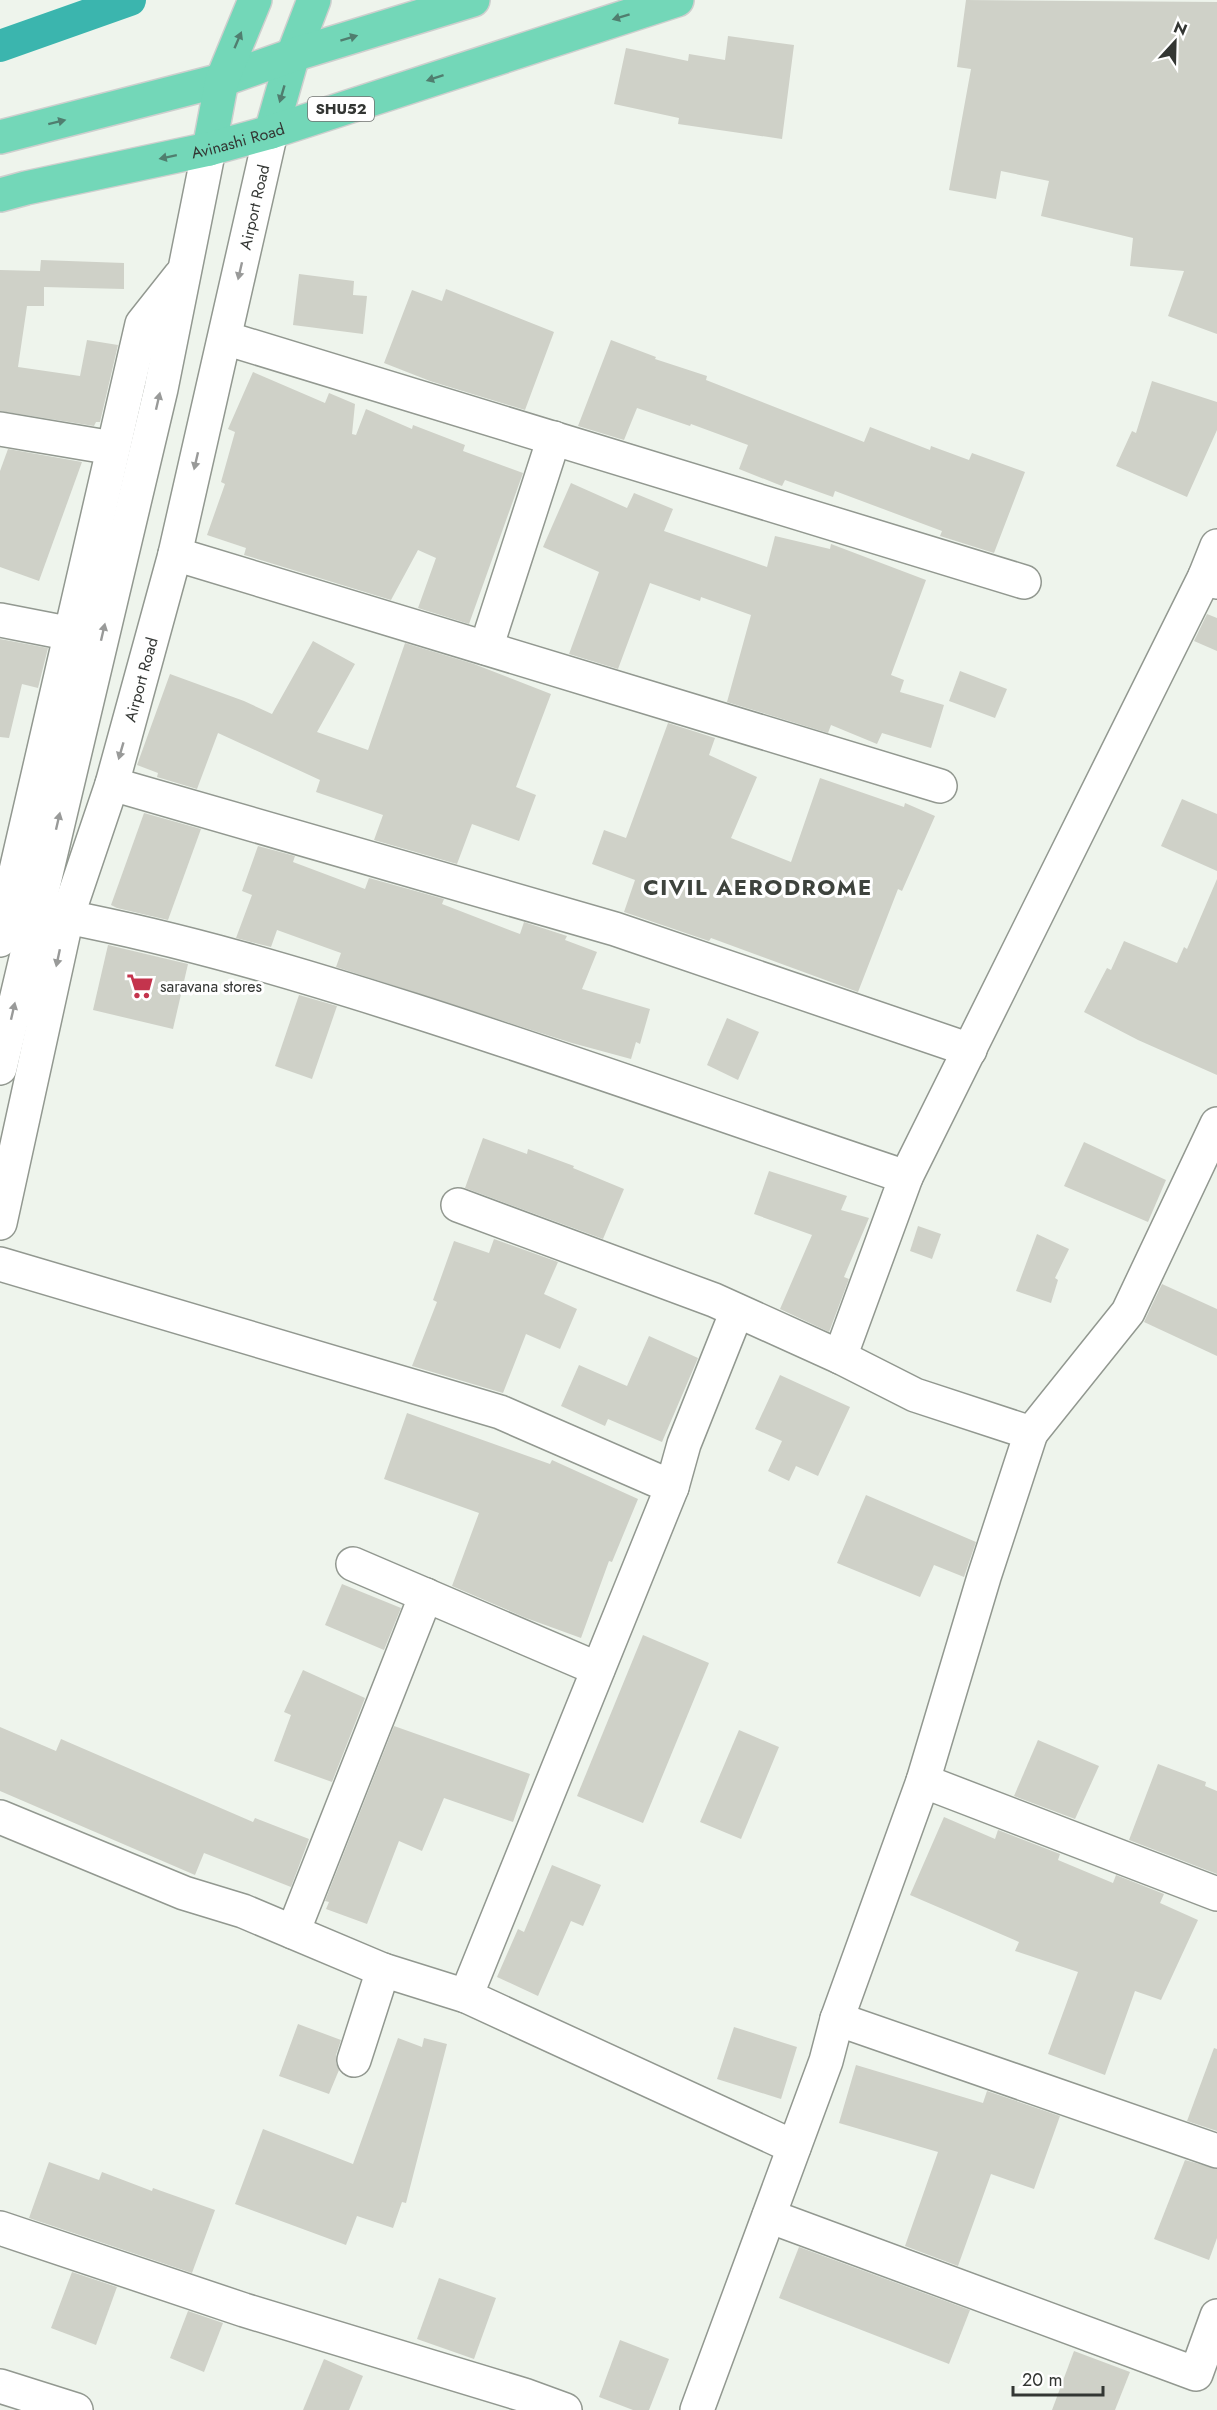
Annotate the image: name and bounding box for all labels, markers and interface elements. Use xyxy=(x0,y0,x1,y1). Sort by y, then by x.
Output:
north arrow xyxy=(1145,12,1205,72)
one-way arrow xyxy=(612,13,630,22)
text: N xyxy=(1170,16,1191,42)
one-way arrow xyxy=(234,31,243,49)
one-way arrow xyxy=(340,33,358,42)
one-way arrow xyxy=(426,73,444,83)
one-way arrow xyxy=(277,85,286,103)
road number: SHU52 xyxy=(308,97,374,121)
one-way arrow xyxy=(47,117,66,127)
street label: Avinashi Road xyxy=(189,117,287,164)
one-way arrow xyxy=(159,153,177,163)
street label: Airport Road xyxy=(233,162,275,252)
one-way arrow xyxy=(235,262,244,281)
one-way arrow xyxy=(154,392,164,410)
one-way arrow xyxy=(191,452,201,470)
one-way arrow xyxy=(99,623,109,641)
street label: Airport Road xyxy=(118,635,163,724)
one-way arrow xyxy=(116,742,125,760)
one-way arrow xyxy=(53,812,63,831)
district label: CIVIL AERODROME xyxy=(643,871,873,903)
one-way arrow xyxy=(53,949,63,967)
supermarket icon: saravana stores xyxy=(125,971,155,1001)
place label: saravana stores xyxy=(160,975,262,998)
one-way arrow xyxy=(9,1002,19,1020)
scale bar xyxy=(1013,2359,1103,2397)
text: 20 m xyxy=(1022,2367,1062,2393)

